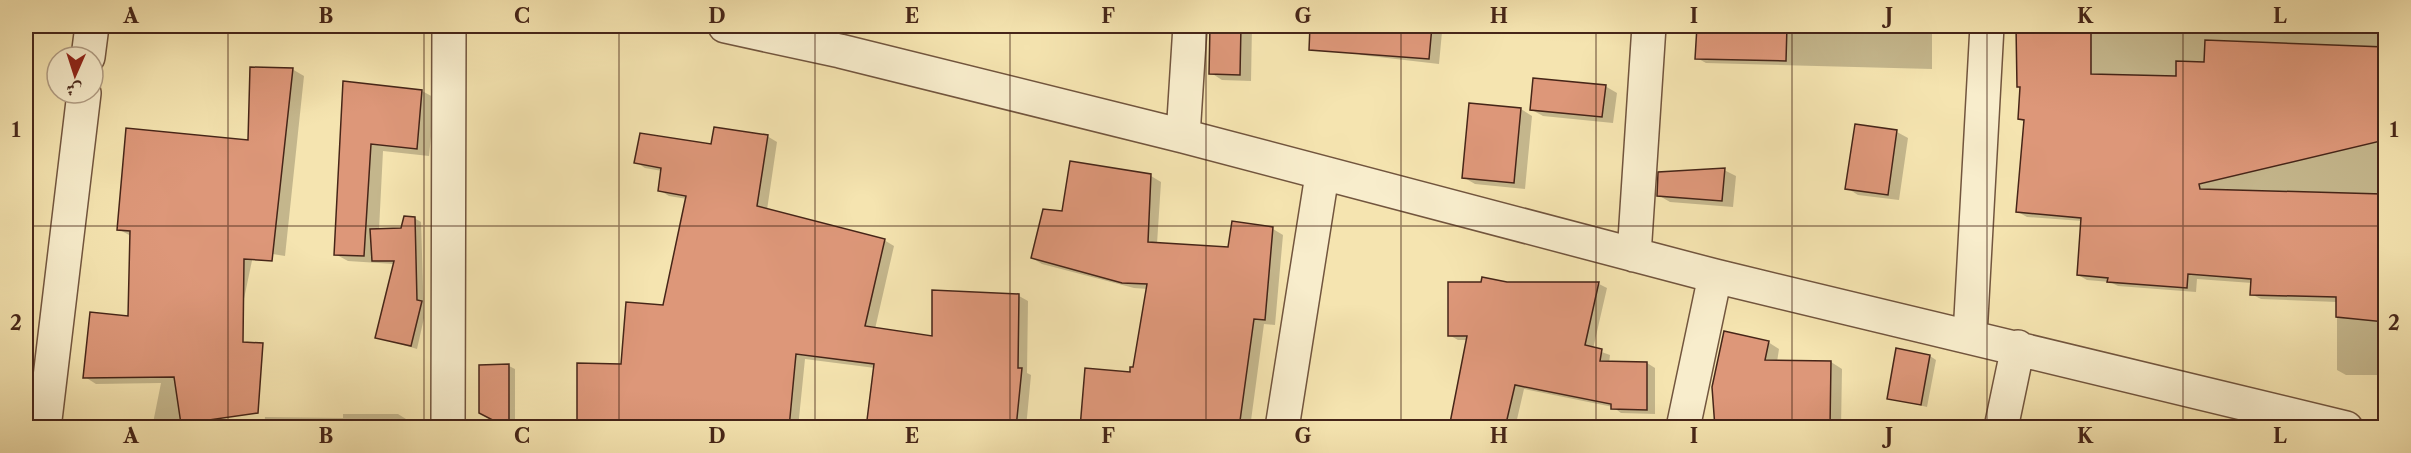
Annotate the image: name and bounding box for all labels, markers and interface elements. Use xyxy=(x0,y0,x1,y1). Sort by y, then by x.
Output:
text: A xyxy=(122,4,139,28)
text: B xyxy=(319,4,334,28)
text: C xyxy=(514,4,530,28)
text: D xyxy=(708,4,726,28)
text: E xyxy=(905,4,919,28)
text: F xyxy=(1101,4,1115,28)
text: G xyxy=(1295,4,1312,28)
text: H xyxy=(1490,4,1508,28)
text: I xyxy=(1690,4,1698,28)
text: J xyxy=(1881,4,1893,28)
text: K xyxy=(2077,4,2094,28)
text: L xyxy=(2273,4,2287,28)
north arrow xyxy=(45,45,105,105)
text: ش xyxy=(66,80,83,100)
text: 1 xyxy=(12,118,21,142)
text: 1 xyxy=(2390,118,2399,142)
text: 2 xyxy=(10,311,22,335)
text: 2 xyxy=(2388,311,2400,335)
text: A xyxy=(122,424,139,448)
text: B xyxy=(319,424,334,448)
text: C xyxy=(514,424,530,448)
text: D xyxy=(708,424,726,448)
text: E xyxy=(905,424,919,448)
text: F xyxy=(1101,424,1115,448)
text: G xyxy=(1295,424,1312,448)
text: H xyxy=(1490,424,1508,448)
text: I xyxy=(1690,424,1698,448)
text: J xyxy=(1881,424,1893,448)
text: K xyxy=(2077,424,2094,448)
text: L xyxy=(2273,424,2287,448)

